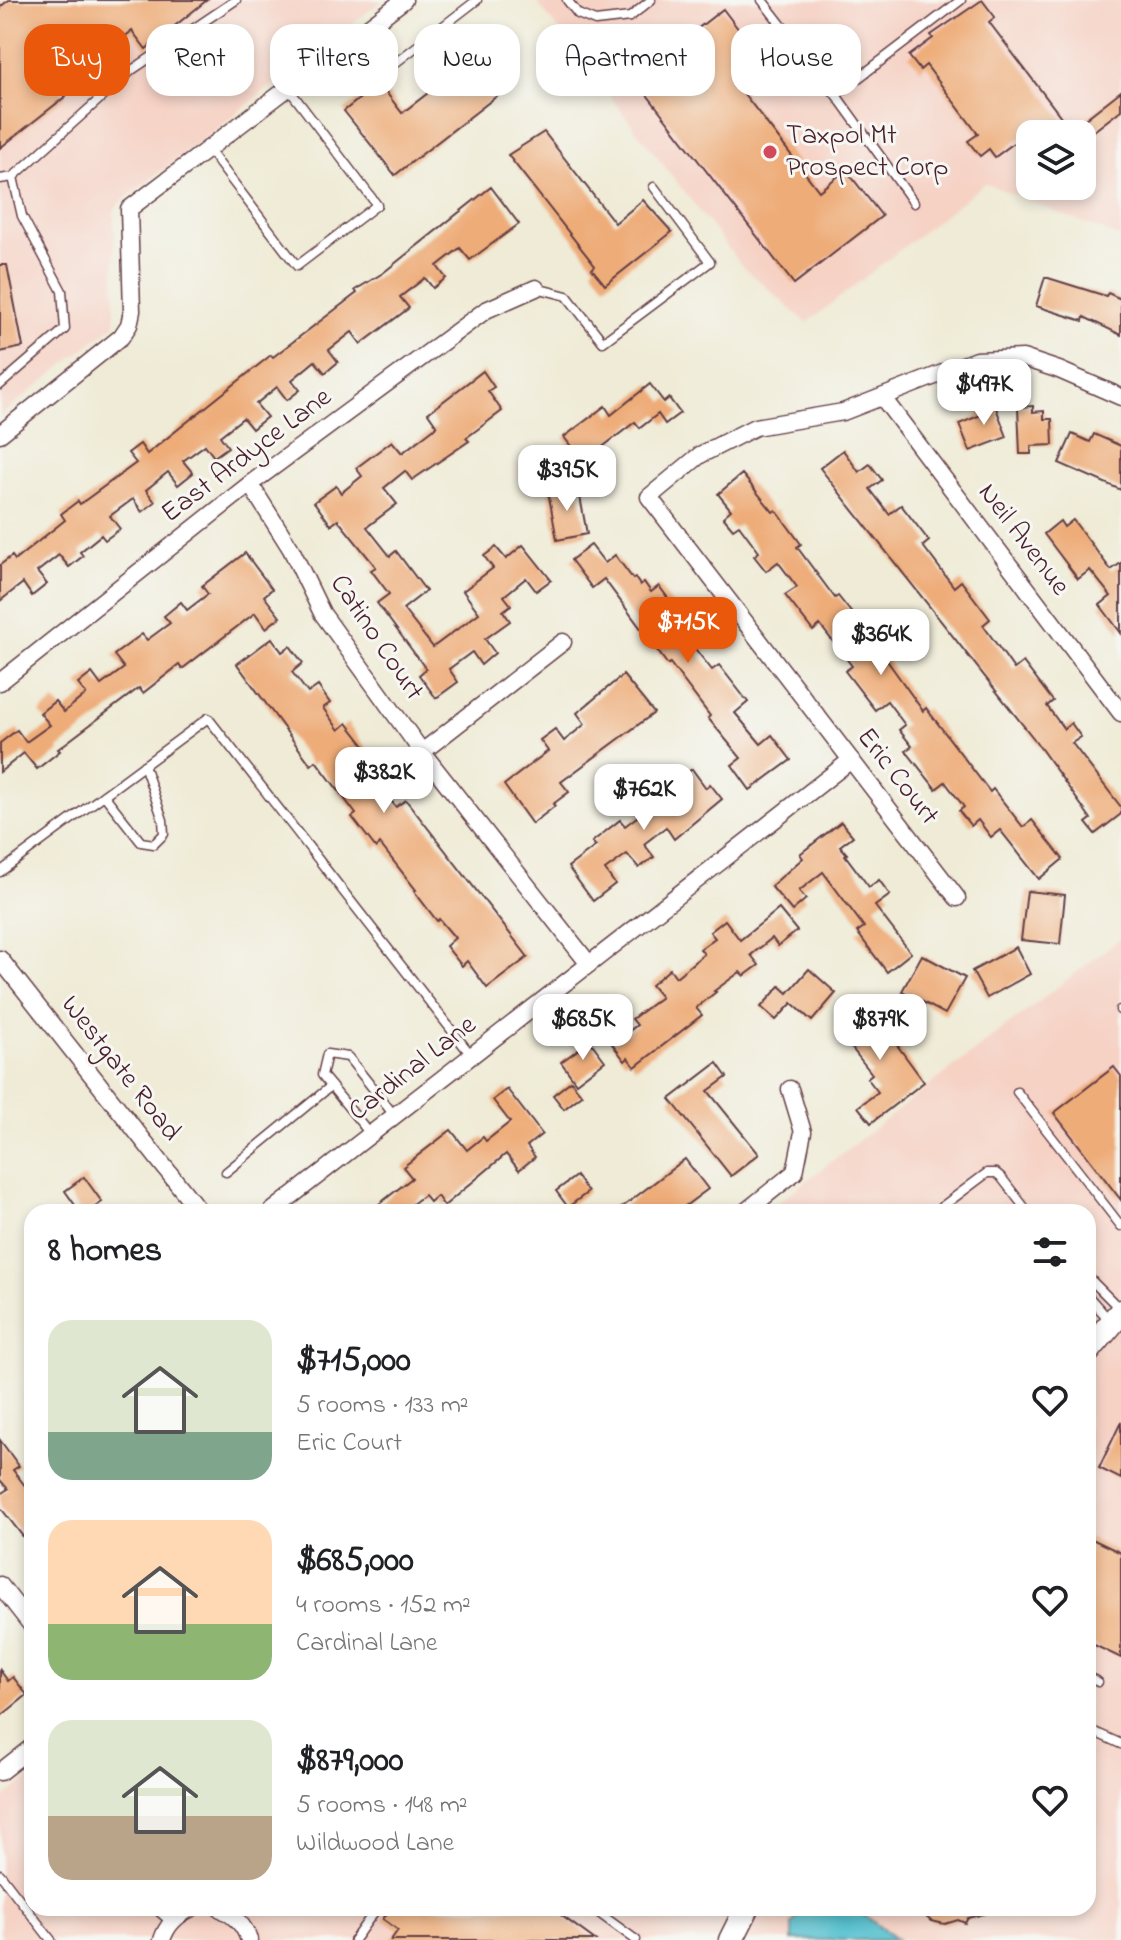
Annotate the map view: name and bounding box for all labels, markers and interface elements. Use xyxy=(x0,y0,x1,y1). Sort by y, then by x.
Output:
chip: Buy xyxy=(24,24,130,96)
chip: Rent xyxy=(146,24,254,96)
chip: Filters xyxy=(270,24,398,96)
chip: New xyxy=(414,24,520,96)
chip: Apartment xyxy=(536,24,715,96)
chip: House xyxy=(731,24,861,96)
place label: Taxpol Mt Prospect Corp xyxy=(786,116,949,189)
map controls xyxy=(1016,120,1096,200)
button: layers xyxy=(1016,120,1096,200)
marker: Taxpol Mt Prospect Corp xyxy=(761,143,779,161)
pin: $497K xyxy=(928,359,1040,427)
text: $497K xyxy=(955,366,1013,404)
street label: East Ardyce Lane xyxy=(153,378,341,534)
pin: $395K xyxy=(511,445,623,513)
text: $395K xyxy=(536,452,598,490)
street label: Neil Avenue xyxy=(967,475,1079,605)
street label: Catino Court xyxy=(319,567,433,709)
pin: $715K xyxy=(632,597,744,665)
text: $715K xyxy=(657,604,719,642)
pin: $364K xyxy=(825,609,937,677)
text: $364K xyxy=(850,616,912,654)
street label: Eric Court xyxy=(846,719,948,835)
pin: $382K xyxy=(328,747,440,815)
text: $382K xyxy=(353,754,415,792)
pin: $762K xyxy=(588,764,700,832)
text: $762K xyxy=(612,771,676,809)
street label: Westgate Road xyxy=(50,987,190,1151)
pin: $685K xyxy=(527,994,639,1062)
pin: $879K xyxy=(824,994,936,1062)
text: $685K xyxy=(551,1001,615,1039)
text: $879K xyxy=(852,1001,908,1039)
street label: Cardinal Lane xyxy=(340,1006,486,1132)
text: 8 homes xyxy=(48,1227,162,1277)
icon: filters xyxy=(1028,1230,1072,1274)
text: $715,000 xyxy=(296,1337,411,1387)
icon: home xyxy=(112,1352,208,1448)
icon: heart xyxy=(1028,1378,1072,1422)
text: 5 rooms · 133 m² xyxy=(296,1387,469,1425)
text: Eric Court xyxy=(296,1425,402,1463)
text: $685,000 xyxy=(296,1537,414,1587)
icon: home xyxy=(112,1552,208,1648)
icon: heart xyxy=(1028,1578,1072,1622)
text: 4 rooms · 152 m² xyxy=(296,1587,471,1625)
text: Cardinal Lane xyxy=(296,1625,438,1663)
text: $879,000 xyxy=(296,1737,403,1787)
icon: home xyxy=(112,1752,208,1848)
icon: heart xyxy=(1028,1778,1072,1822)
text: 5 rooms · 148 m² xyxy=(296,1787,468,1825)
text: Wildwood Lane xyxy=(296,1825,454,1863)

